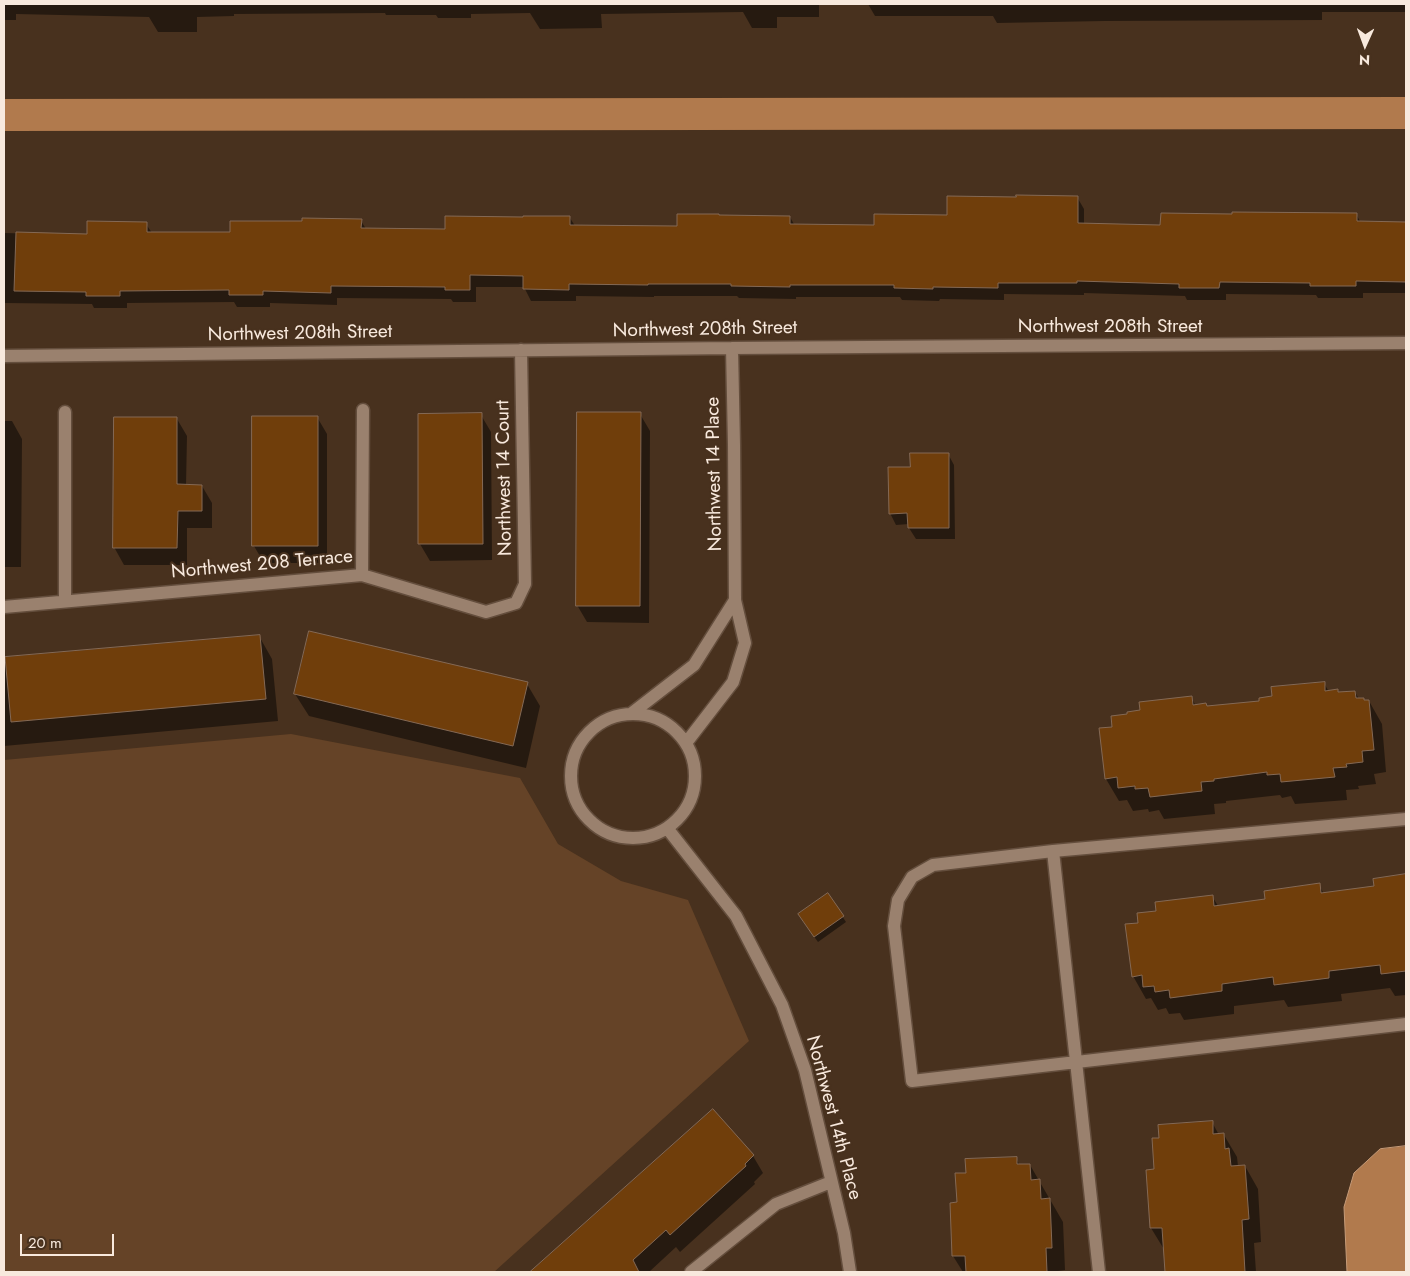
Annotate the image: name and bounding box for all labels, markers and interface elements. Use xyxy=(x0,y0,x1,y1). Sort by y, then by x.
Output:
north arrow xyxy=(1340,20,1390,70)
text: N xyxy=(1359,50,1370,70)
street label: Northwest 208th Street xyxy=(1018,316,1202,338)
street label: Northwest 208th Street xyxy=(613,317,797,343)
street label: Northwest 208th Street xyxy=(208,321,392,347)
street label: Northwest 14 Place xyxy=(702,397,728,551)
street label: Northwest 14 Court xyxy=(492,400,518,556)
street label: Northwest 208 Terrace xyxy=(170,546,354,584)
street label: Northwest 14th Place xyxy=(800,1033,866,1203)
scale bar xyxy=(22,1224,116,1256)
text: 20 m xyxy=(28,1232,62,1254)

